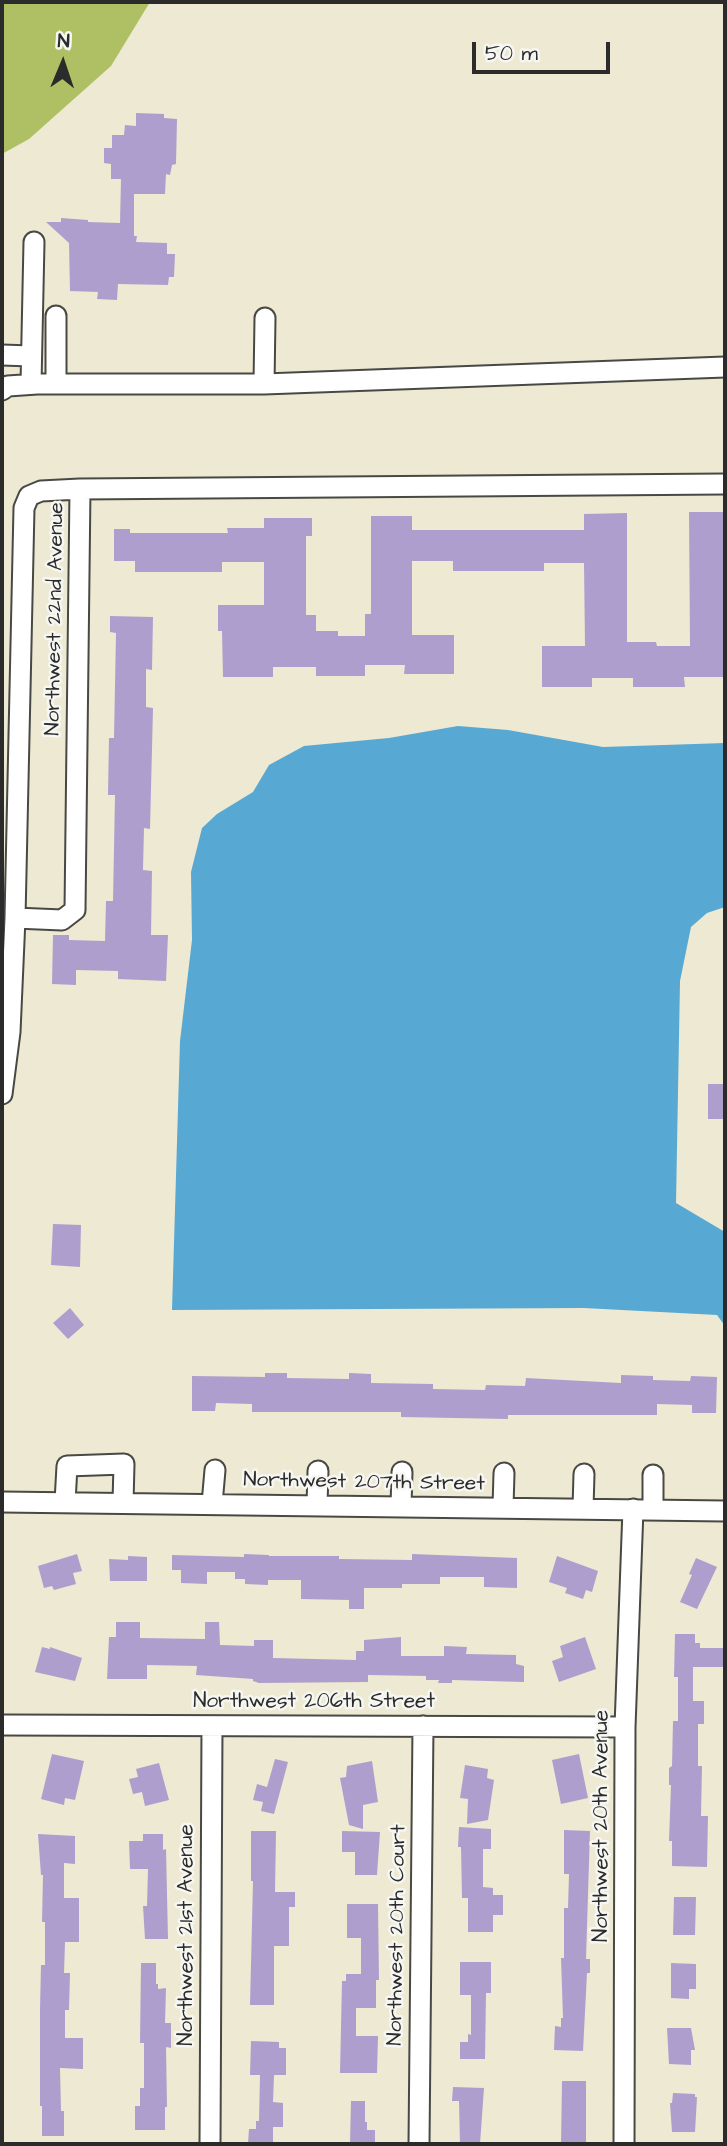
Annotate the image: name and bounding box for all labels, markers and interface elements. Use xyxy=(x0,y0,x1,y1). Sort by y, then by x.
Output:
north arrow xyxy=(28,28,98,98)
text: N xyxy=(57,28,70,55)
scale bar xyxy=(475,28,613,72)
text: 50 m xyxy=(485,39,538,68)
street label: Northwest 22nd Avenue xyxy=(41,502,71,736)
street label: Northwest 207th Street xyxy=(243,1468,485,1498)
street label: Northwest 206th Street xyxy=(193,1690,435,1716)
street label: Northwest 20th Avenue xyxy=(590,1710,616,1942)
street label: Northwest 21st Avenue xyxy=(175,1824,201,2046)
street label: Northwest 20th Court xyxy=(383,1824,413,2046)

